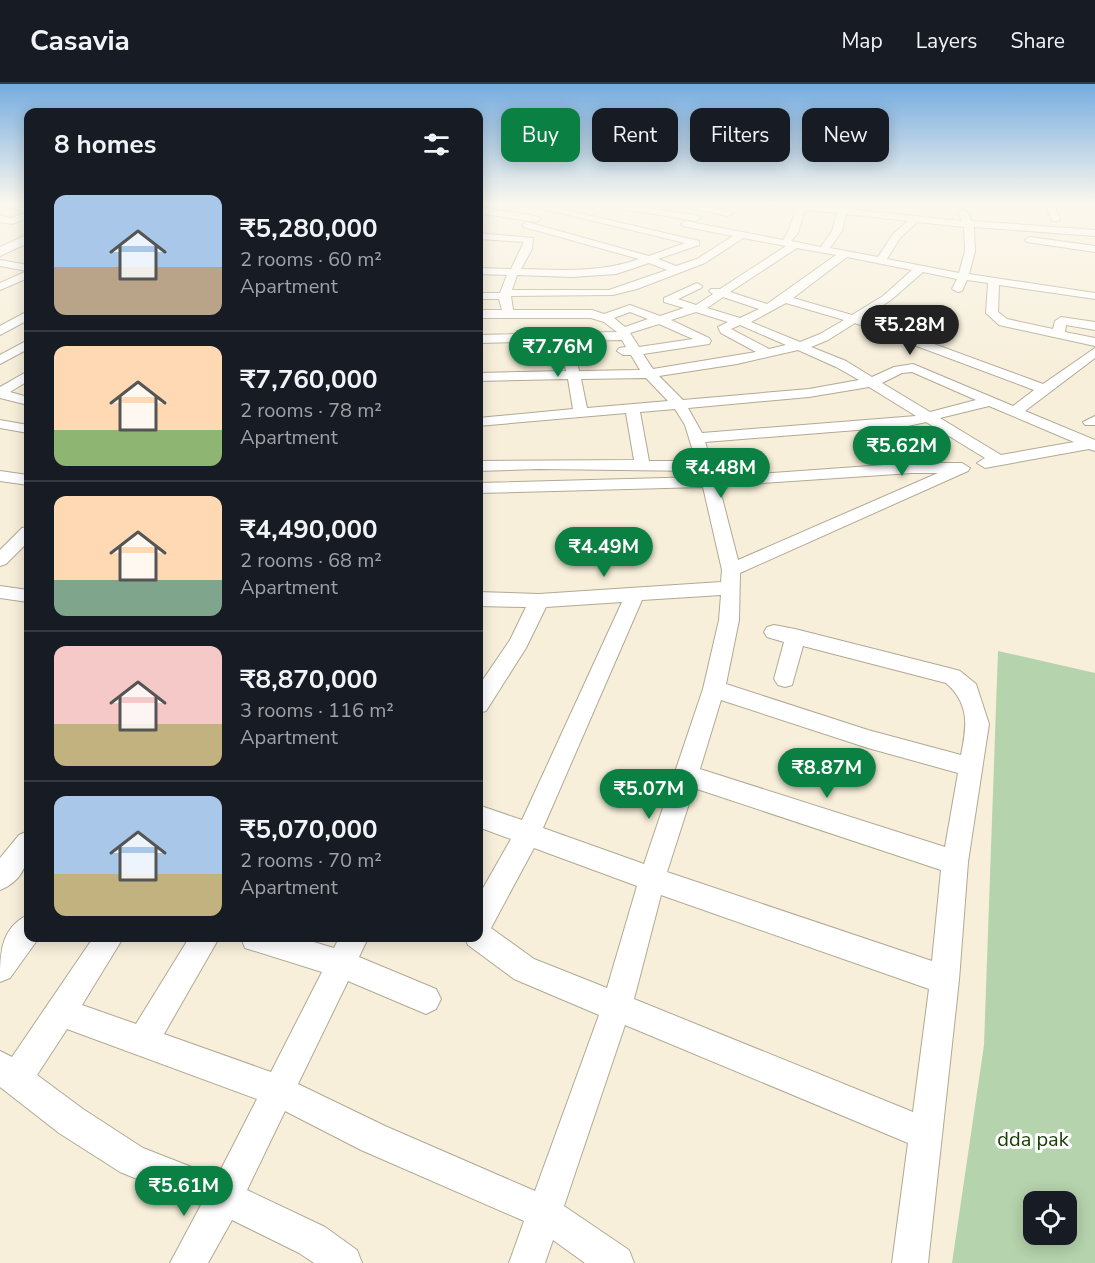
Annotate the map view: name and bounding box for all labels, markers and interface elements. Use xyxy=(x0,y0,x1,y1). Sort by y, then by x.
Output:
text: Casavia xyxy=(30,22,130,60)
text: Map xyxy=(841,27,883,55)
text: Layers xyxy=(916,27,977,55)
text: Share xyxy=(1010,27,1065,55)
chip: Buy xyxy=(501,108,580,162)
chip: Rent xyxy=(592,108,678,162)
chip: Filters xyxy=(690,108,790,162)
chip: New xyxy=(802,108,889,162)
text: 8 homes xyxy=(54,127,156,162)
icon: filters xyxy=(420,128,453,161)
text: ₹5,280,000 xyxy=(240,211,378,246)
icon: home xyxy=(102,219,174,291)
text: 2 rooms · 60 m² xyxy=(240,246,382,273)
text: Apartment xyxy=(240,273,338,300)
pin: ₹5.28M xyxy=(861,305,959,356)
text: ₹5.28M xyxy=(875,311,945,338)
pin: ₹7.76M xyxy=(509,327,607,378)
text: ₹7.76M xyxy=(523,333,593,360)
text: ₹7,760,000 xyxy=(240,362,378,397)
icon: home xyxy=(102,370,174,442)
text: 2 rooms · 78 m² xyxy=(240,397,382,424)
text: Apartment xyxy=(240,424,338,451)
pin: ₹5.62M xyxy=(853,426,951,477)
text: ₹5.62M xyxy=(867,432,937,459)
pin: ₹4.48M xyxy=(672,448,770,499)
text: ₹4.48M xyxy=(686,454,756,481)
text: ₹4,490,000 xyxy=(240,512,378,547)
icon: home xyxy=(102,520,174,592)
pin: ₹4.49M xyxy=(555,527,653,578)
text: ₹4.49M xyxy=(569,533,639,560)
text: 2 rooms · 68 m² xyxy=(240,547,382,574)
text: Apartment xyxy=(240,574,338,601)
text: ₹8,870,000 xyxy=(240,662,378,697)
icon: home xyxy=(102,670,174,742)
text: 3 rooms · 116 m² xyxy=(240,697,394,724)
text: Apartment xyxy=(240,724,338,751)
pin: ₹8.87M xyxy=(778,748,876,799)
text: ₹8.87M xyxy=(792,754,862,781)
pin: ₹5.07M xyxy=(600,769,698,820)
text: ₹5.07M xyxy=(614,775,684,802)
text: ₹5,070,000 xyxy=(240,812,378,847)
icon: home xyxy=(102,820,174,892)
text: 2 rooms · 70 m² xyxy=(240,847,382,874)
text: Apartment xyxy=(240,874,338,901)
park label: dda pak xyxy=(997,1126,1070,1153)
pin: ₹5.61M xyxy=(135,1166,233,1217)
text: ₹5.61M xyxy=(149,1172,219,1199)
map controls xyxy=(1023,1191,1077,1245)
button: locate xyxy=(1023,1191,1077,1245)

